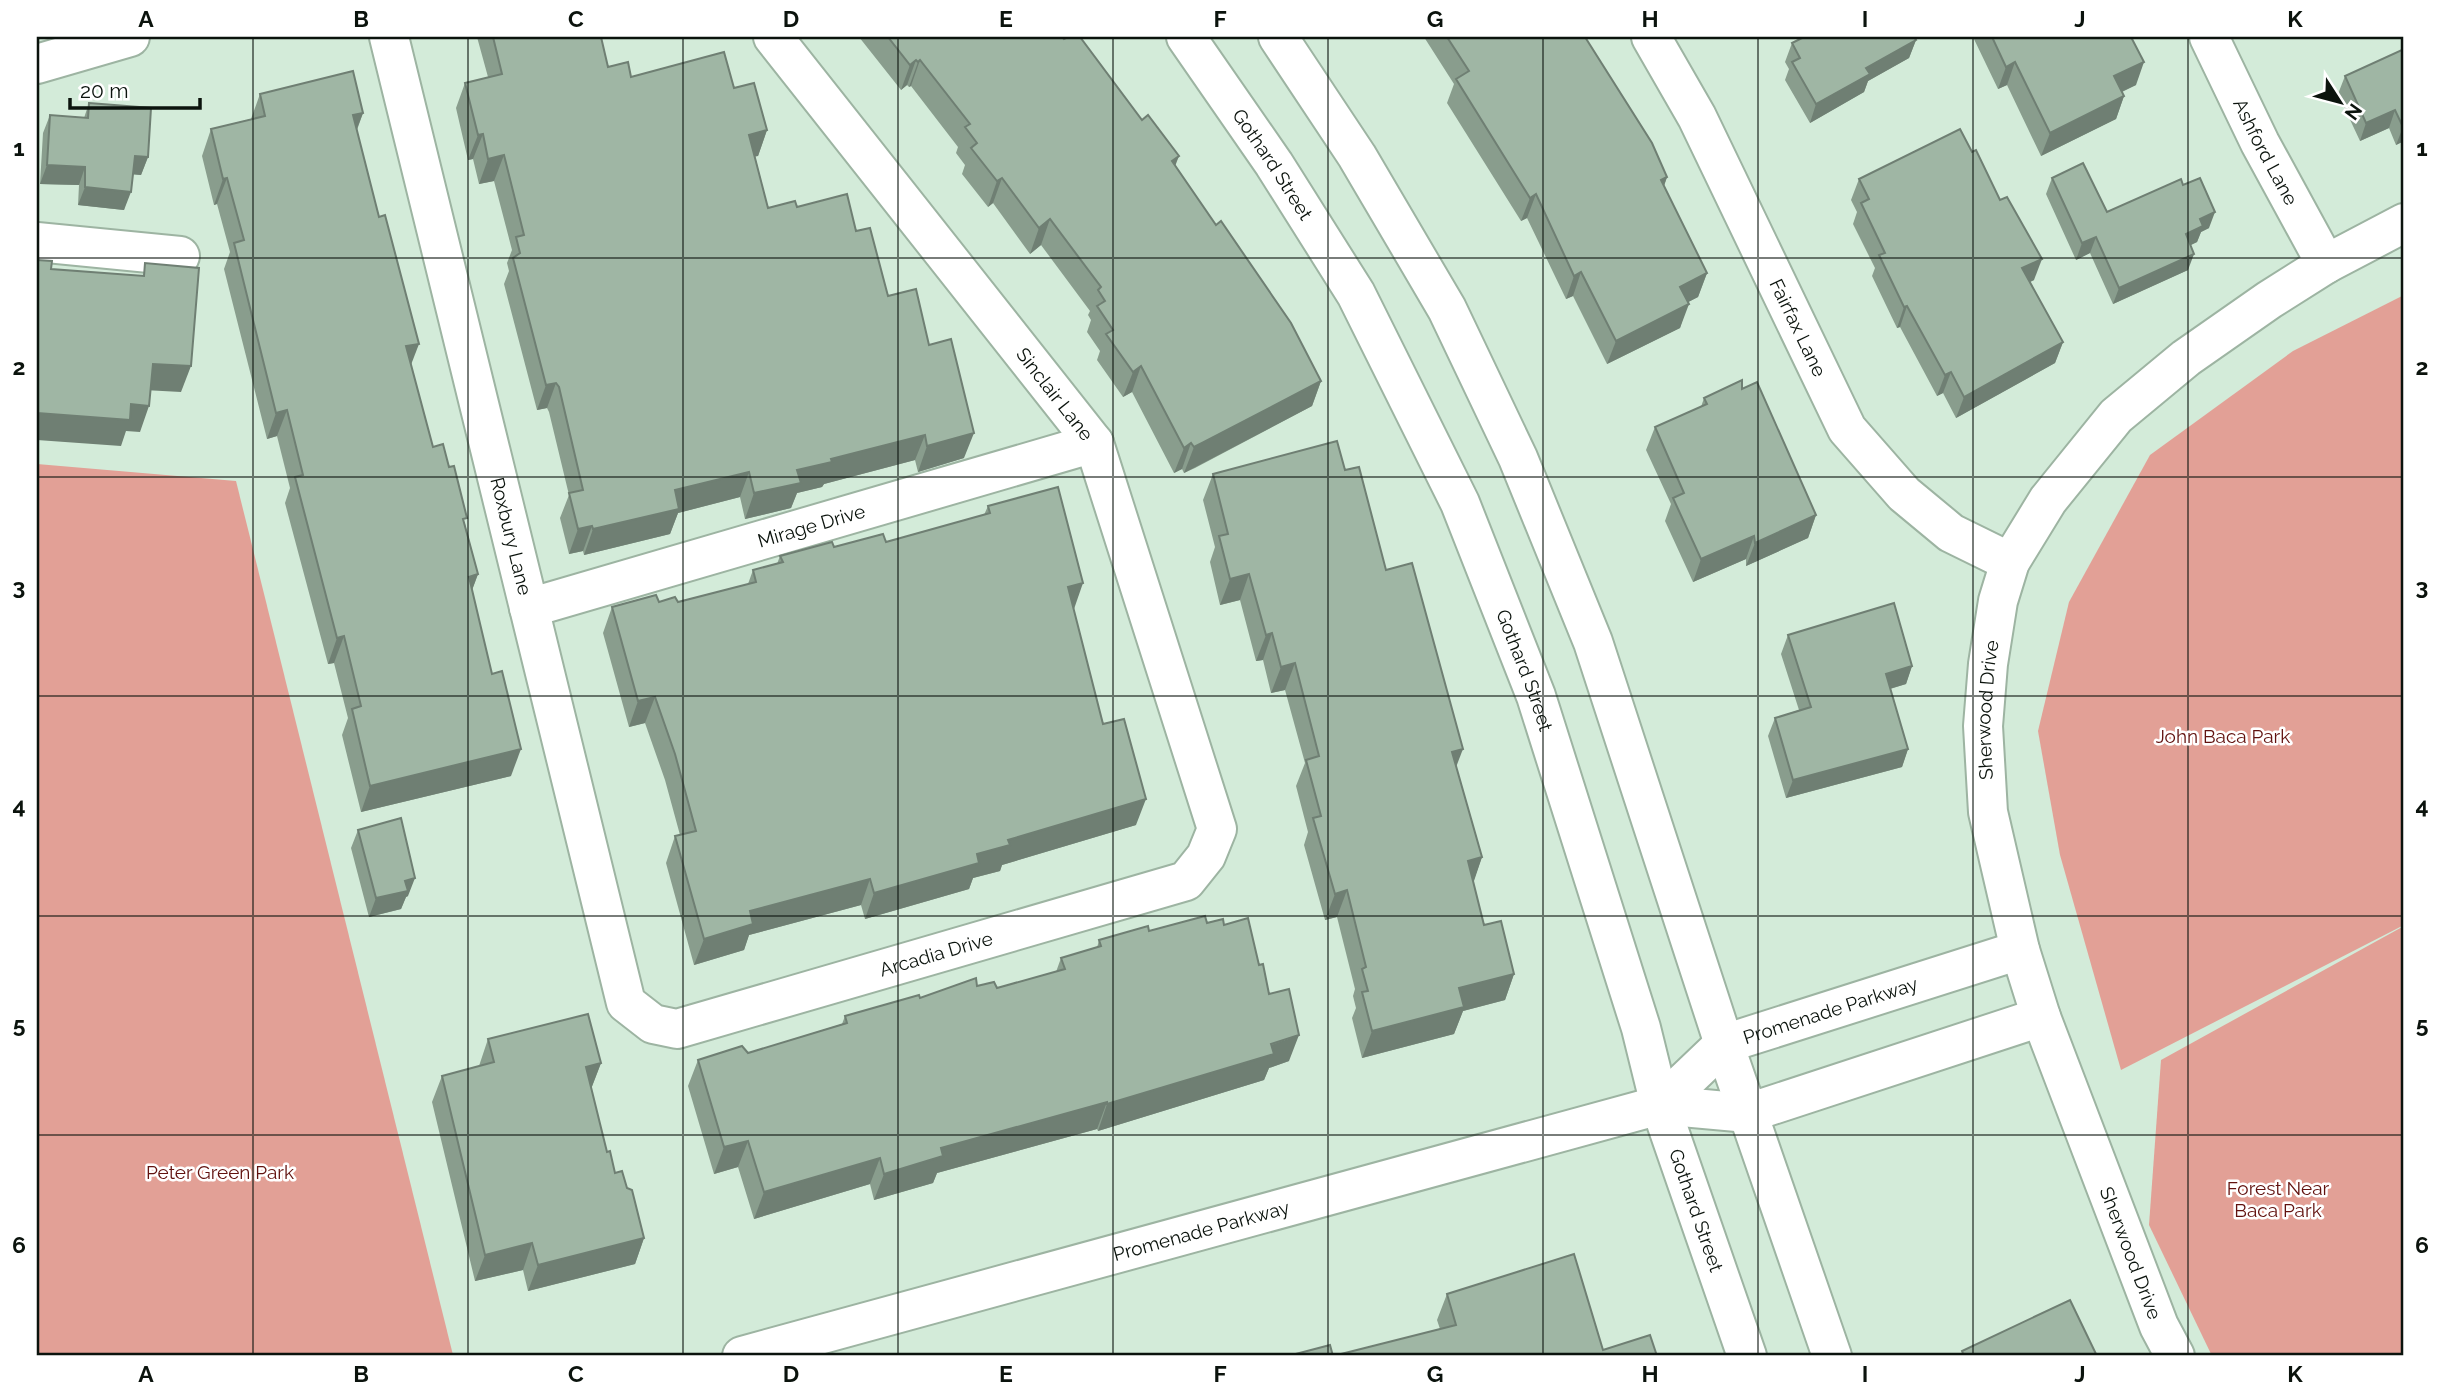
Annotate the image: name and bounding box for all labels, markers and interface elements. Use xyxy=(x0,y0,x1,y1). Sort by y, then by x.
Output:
text: A xyxy=(138,5,154,32)
text: B xyxy=(353,5,369,32)
text: C xyxy=(568,5,584,32)
text: D xyxy=(783,5,799,32)
text: E xyxy=(999,5,1013,32)
text: F xyxy=(1213,5,1227,32)
text: G xyxy=(1427,5,1443,32)
text: H xyxy=(1641,5,1659,32)
text: I xyxy=(1862,5,1868,32)
text: J xyxy=(2074,5,2086,32)
text: K xyxy=(2287,5,2303,32)
scale bar xyxy=(70,66,200,110)
north arrow xyxy=(2304,66,2374,136)
text: 20 m xyxy=(80,78,128,103)
street label: Ashford Lane xyxy=(2229,95,2303,209)
text: N xyxy=(2341,100,2367,124)
street label: Gothard Street xyxy=(1228,105,1318,224)
text: 1 xyxy=(13,134,25,161)
text: 1 xyxy=(2416,134,2428,161)
street label: Fairfax Lane xyxy=(1765,275,1831,380)
street label: Sinclair Lane xyxy=(1012,343,1098,445)
text: 2 xyxy=(13,353,25,380)
text: 2 xyxy=(2416,353,2428,380)
street label: Roxbury Lane xyxy=(486,475,537,597)
street label: Mirage Drive xyxy=(755,499,868,552)
text: 3 xyxy=(13,573,25,600)
text: 3 xyxy=(2416,573,2428,600)
street label: Gothard Street xyxy=(1492,606,1558,734)
street label: Sherwood Drive xyxy=(1972,638,2003,780)
park label: John Baca Park xyxy=(2156,725,2290,747)
text: 4 xyxy=(12,792,26,819)
text: 4 xyxy=(2415,792,2429,819)
street label: Arcadia Drive xyxy=(877,927,995,981)
street label: Promenade Parkway xyxy=(1740,972,1920,1048)
text: 5 xyxy=(13,1011,26,1038)
text: 5 xyxy=(2416,1011,2429,1038)
street label: Gothard Street xyxy=(1665,1146,1728,1275)
park label: Peter Green Park xyxy=(146,1161,294,1183)
park label: Forest Near Baca Park xyxy=(2227,1177,2330,1221)
street label: Sherwood Drive xyxy=(2096,1184,2166,1322)
street label: Promenade Parkway xyxy=(1111,1196,1292,1265)
text: 6 xyxy=(12,1231,26,1258)
text: 6 xyxy=(2415,1231,2429,1258)
text: A xyxy=(138,1360,154,1387)
text: B xyxy=(353,1360,369,1387)
text: C xyxy=(568,1360,584,1387)
text: D xyxy=(783,1360,799,1387)
text: E xyxy=(999,1360,1013,1387)
text: F xyxy=(1213,1360,1227,1387)
text: G xyxy=(1427,1360,1443,1387)
text: H xyxy=(1641,1360,1659,1387)
text: I xyxy=(1862,1360,1868,1387)
text: J xyxy=(2074,1360,2086,1387)
text: K xyxy=(2287,1360,2303,1387)

